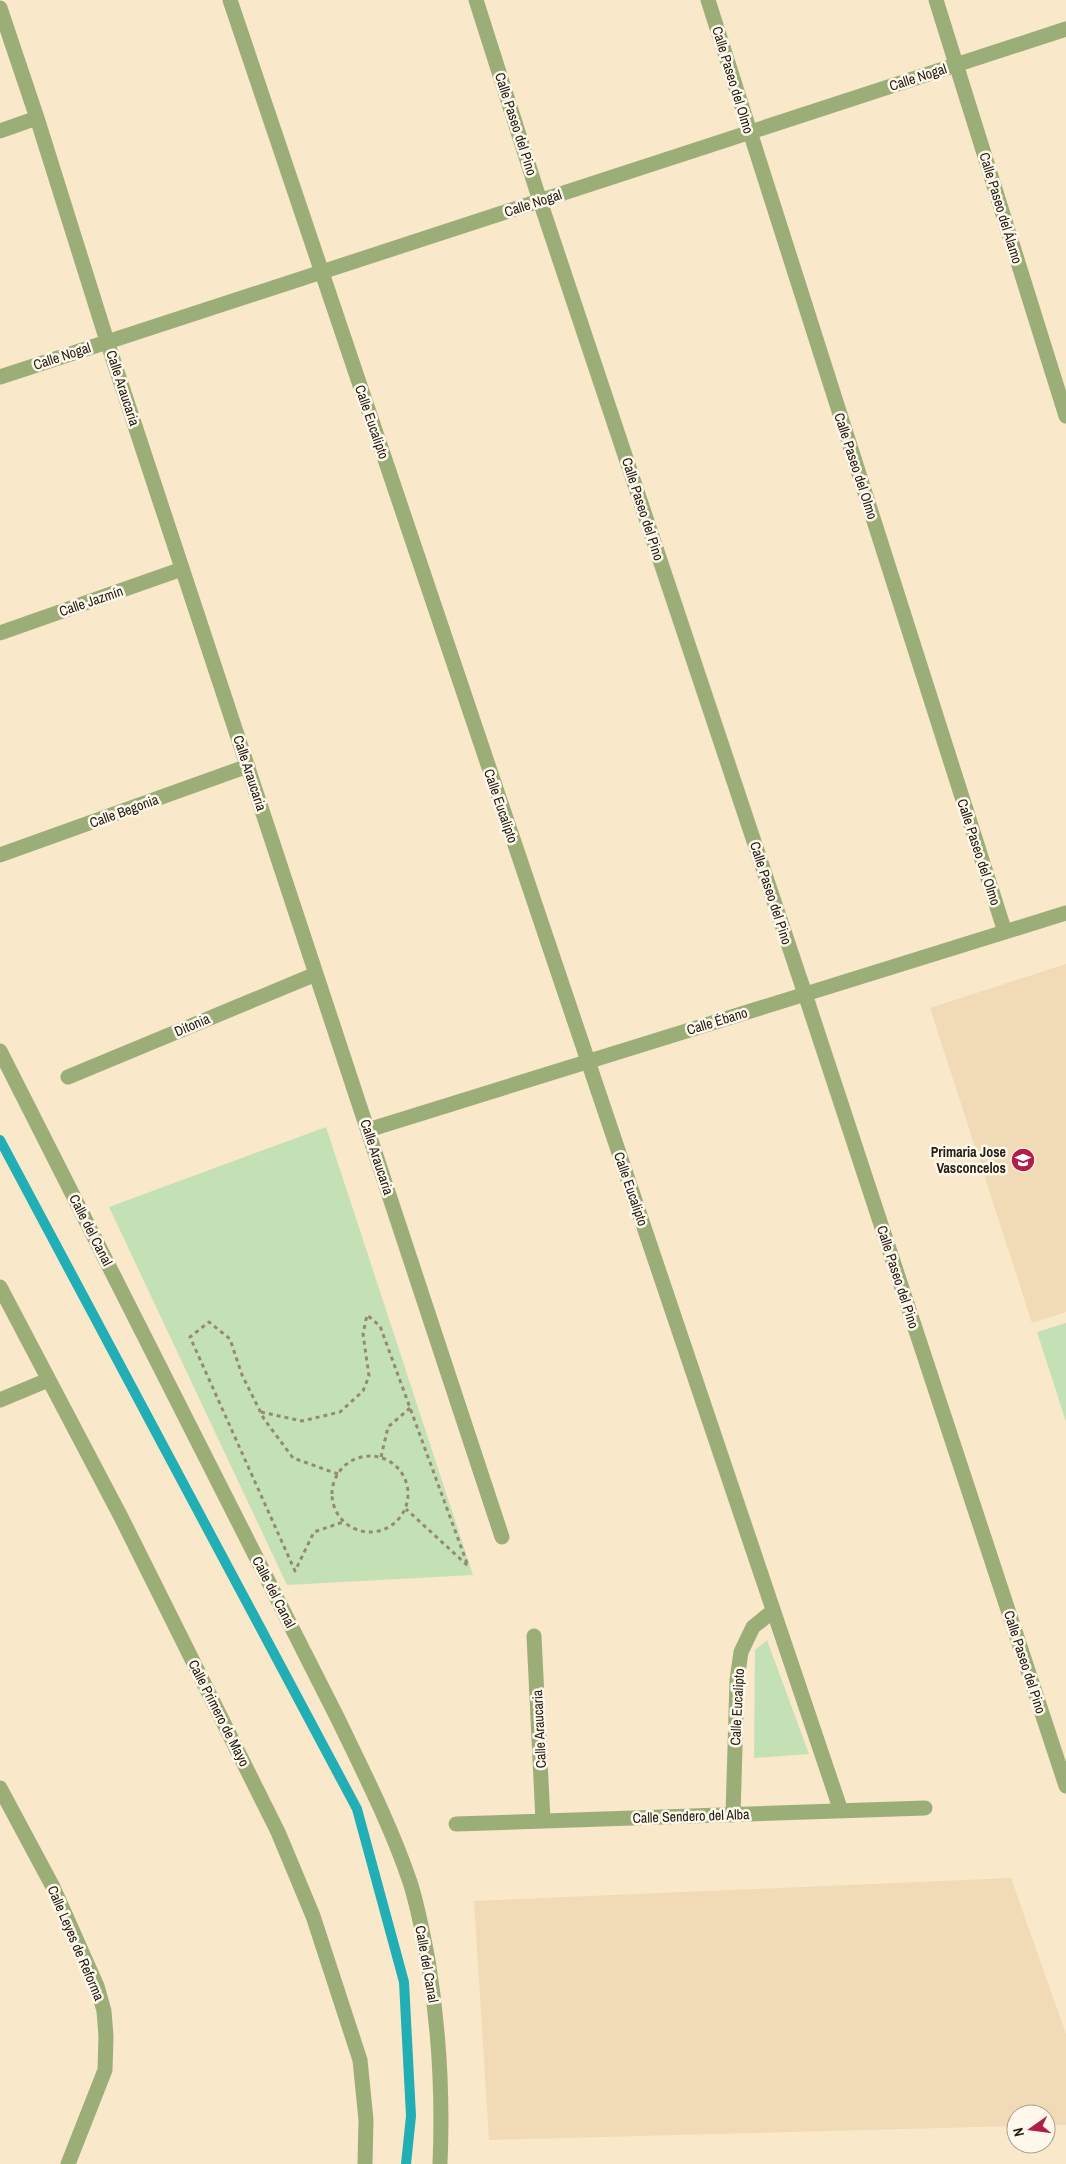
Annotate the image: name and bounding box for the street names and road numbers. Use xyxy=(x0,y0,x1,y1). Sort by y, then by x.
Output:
street label: Calle Paseo del Olmo xyxy=(708,24,758,136)
street label: Calle Nogal xyxy=(887,59,949,95)
street label: Calle Paseo del Pino xyxy=(491,70,541,178)
street label: Calle Paseo del Álamo xyxy=(976,150,1026,266)
street label: Calle Nogal xyxy=(502,185,564,221)
street label: Calle Nogal xyxy=(31,338,93,374)
street label: Calle Araucaria xyxy=(102,348,144,429)
street label: Calle Eucalipto xyxy=(351,383,393,461)
street label: Calle Paseo del Olmo xyxy=(830,410,882,522)
street label: Calle Paseo del Pino xyxy=(618,455,668,563)
street label: Calle Jazmín xyxy=(57,582,125,620)
street label: Calle Araucaria xyxy=(229,733,271,814)
street label: Calle Eucalipto xyxy=(480,767,522,845)
street label: Calle Begonia xyxy=(87,790,162,832)
street label: Calle Paseo del Olmo xyxy=(953,796,1005,908)
street label: Calle Paseo del Pino xyxy=(746,839,796,947)
street label: Calle Ébano xyxy=(684,1003,750,1039)
street label: Ditonia xyxy=(171,1009,213,1041)
street label: Calle Araucaria xyxy=(356,1117,398,1198)
street label: Calle Eucalipto xyxy=(610,1150,652,1228)
street label: Calle del Canal xyxy=(65,1191,117,1269)
street label: Calle Paseo del Pino xyxy=(873,1223,923,1331)
street label: Calle del Canal xyxy=(248,1553,300,1631)
street label: Calle Paseo del Pino xyxy=(1000,1608,1050,1716)
street label: Calle Primero de Mayo xyxy=(184,1657,254,1769)
street label: Calle Eucalipto xyxy=(726,1668,748,1746)
street label: Calle Araucaria xyxy=(528,1689,550,1769)
street label: Calle Sendero del Alba xyxy=(632,1805,750,1827)
street label: Calle Leyes de Reforma xyxy=(44,1883,109,2004)
street label: Calle del Canal xyxy=(411,1924,443,2004)

